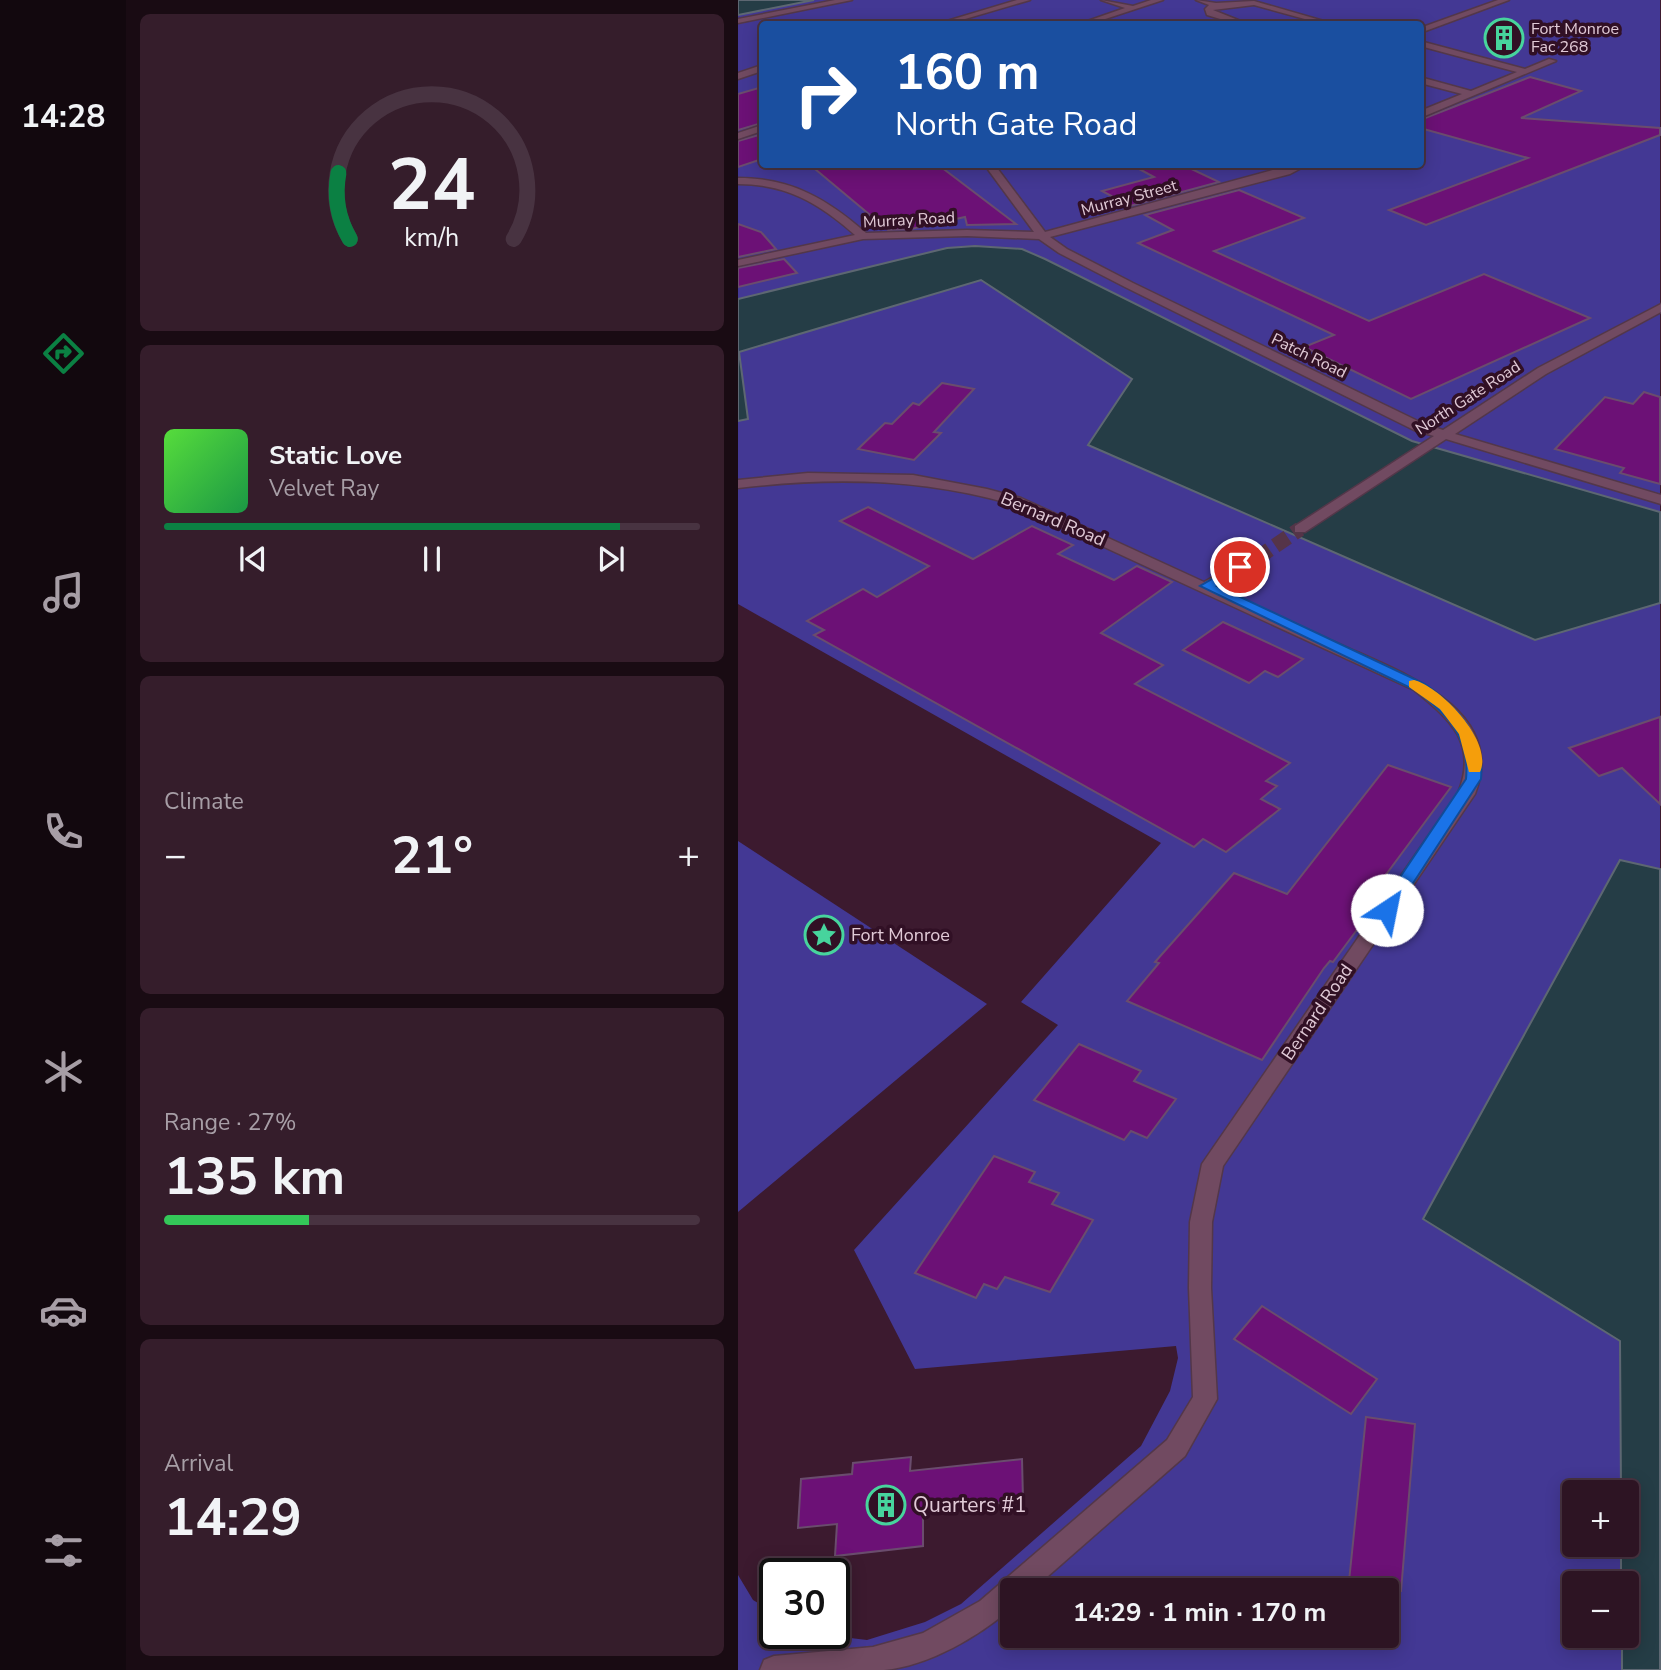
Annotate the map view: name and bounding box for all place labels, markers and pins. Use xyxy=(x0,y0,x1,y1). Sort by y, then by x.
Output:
building icon: Fort Monroe Fac 268 xyxy=(1483,17,1525,59)
place label: Fort Monroe Fac 268 xyxy=(1531,18,1619,58)
pin xyxy=(1210,537,1270,597)
place icon: Fort Monroe xyxy=(803,914,845,956)
place label: Fort Monroe xyxy=(851,923,950,947)
building icon: Quarters #1 xyxy=(865,1484,907,1526)
place label: Quarters #1 xyxy=(913,1491,1027,1519)

